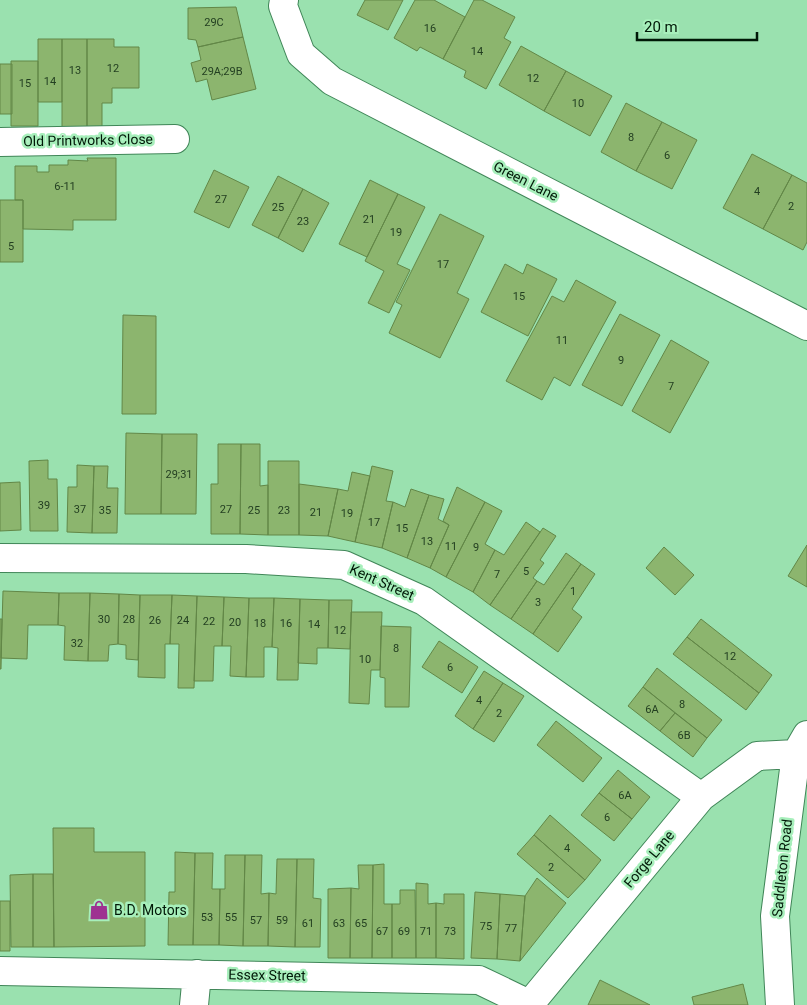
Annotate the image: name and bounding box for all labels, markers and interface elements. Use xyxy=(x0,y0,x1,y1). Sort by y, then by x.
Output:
scale bar xyxy=(637,10,757,42)
house number: 29C xyxy=(204,16,224,29)
text: 20 m xyxy=(644,18,678,36)
house number: 16 xyxy=(424,22,436,35)
house number: 14 xyxy=(471,45,483,58)
house number: 12 xyxy=(107,62,119,75)
house number: 13 xyxy=(69,64,81,77)
house number: 29A;29B xyxy=(201,65,243,78)
house number: 12 xyxy=(527,72,539,85)
house number: 14 xyxy=(44,75,56,88)
house number: 15 xyxy=(19,77,31,90)
house number: 10 xyxy=(572,97,584,110)
street label: Old Printworks Close xyxy=(23,131,153,149)
house number: 8 xyxy=(628,131,634,144)
house number: 6 xyxy=(664,149,670,162)
street label: Green Lane xyxy=(491,158,561,204)
house number: 6-11 xyxy=(54,180,76,193)
house number: 4 xyxy=(754,185,760,198)
house number: 27 xyxy=(215,193,227,206)
house number: 2 xyxy=(788,200,794,213)
house number: 25 xyxy=(272,201,284,214)
house number: 21 xyxy=(363,213,375,226)
house number: 23 xyxy=(297,215,309,228)
house number: 19 xyxy=(390,226,402,239)
house number: 5 xyxy=(8,240,14,253)
house number: 17 xyxy=(437,258,449,271)
house number: 15 xyxy=(513,290,525,303)
house number: 11 xyxy=(556,334,568,347)
house number: 9 xyxy=(618,354,624,367)
house number: 7 xyxy=(668,380,674,393)
house number: 29;31 xyxy=(165,468,193,481)
house number: 39 xyxy=(38,499,50,512)
house number: 37 xyxy=(74,503,86,516)
house number: 27 xyxy=(220,503,232,516)
house number: 35 xyxy=(99,504,111,517)
house number: 25 xyxy=(248,504,260,517)
house number: 23 xyxy=(278,504,290,517)
house number: 21 xyxy=(310,506,322,519)
house number: 19 xyxy=(341,507,353,520)
house number: 17 xyxy=(368,516,380,529)
house number: 15 xyxy=(396,522,408,535)
house number: 13 xyxy=(421,535,433,548)
house number: 11 xyxy=(445,540,457,553)
house number: 9 xyxy=(473,541,479,554)
street label: Kent Street xyxy=(347,561,417,603)
house number: 5 xyxy=(523,565,529,578)
house number: 7 xyxy=(494,568,500,581)
house number: 1 xyxy=(570,585,576,598)
house number: 3 xyxy=(535,596,541,609)
house number: 30 xyxy=(98,613,110,626)
house number: 28 xyxy=(123,613,135,626)
house number: 26 xyxy=(149,614,161,627)
house number: 24 xyxy=(177,614,189,627)
house number: 22 xyxy=(203,615,215,628)
house number: 20 xyxy=(229,616,241,629)
house number: 18 xyxy=(254,617,266,630)
house number: 16 xyxy=(280,617,292,630)
house number: 14 xyxy=(308,618,320,631)
house number: 12 xyxy=(334,624,346,637)
house number: 32 xyxy=(71,637,83,650)
house number: 8 xyxy=(393,642,399,655)
house number: 12 xyxy=(724,650,736,663)
house number: 10 xyxy=(359,653,371,666)
house number: 6 xyxy=(447,661,453,674)
house number: 4 xyxy=(476,694,482,707)
house number: 8 xyxy=(679,698,685,711)
house number: 6A xyxy=(645,703,660,716)
house number: 2 xyxy=(496,707,502,720)
house number: 6B xyxy=(677,729,691,742)
house number: 6A xyxy=(618,789,633,802)
house number: 6 xyxy=(604,811,610,824)
street label: Saddleton Road xyxy=(769,818,795,918)
street label: Forge Lane xyxy=(621,827,677,891)
house number: 4 xyxy=(564,842,570,855)
house number: 2 xyxy=(548,861,554,874)
shop icon: B.D. Motors xyxy=(88,899,110,921)
place label: B.D. Motors xyxy=(114,902,187,918)
house number: 53 xyxy=(201,911,213,924)
house number: 55 xyxy=(225,911,237,924)
house number: 57 xyxy=(250,914,262,927)
house number: 59 xyxy=(276,914,288,927)
house number: 61 xyxy=(302,917,314,930)
house number: 63 xyxy=(333,917,345,930)
house number: 65 xyxy=(355,917,367,930)
house number: 75 xyxy=(480,920,492,933)
house number: 77 xyxy=(505,922,517,935)
house number: 67 xyxy=(376,925,388,938)
house number: 69 xyxy=(398,925,410,938)
house number: 71 xyxy=(420,925,432,938)
house number: 73 xyxy=(444,925,456,938)
street label: Essex Street xyxy=(228,966,306,984)

